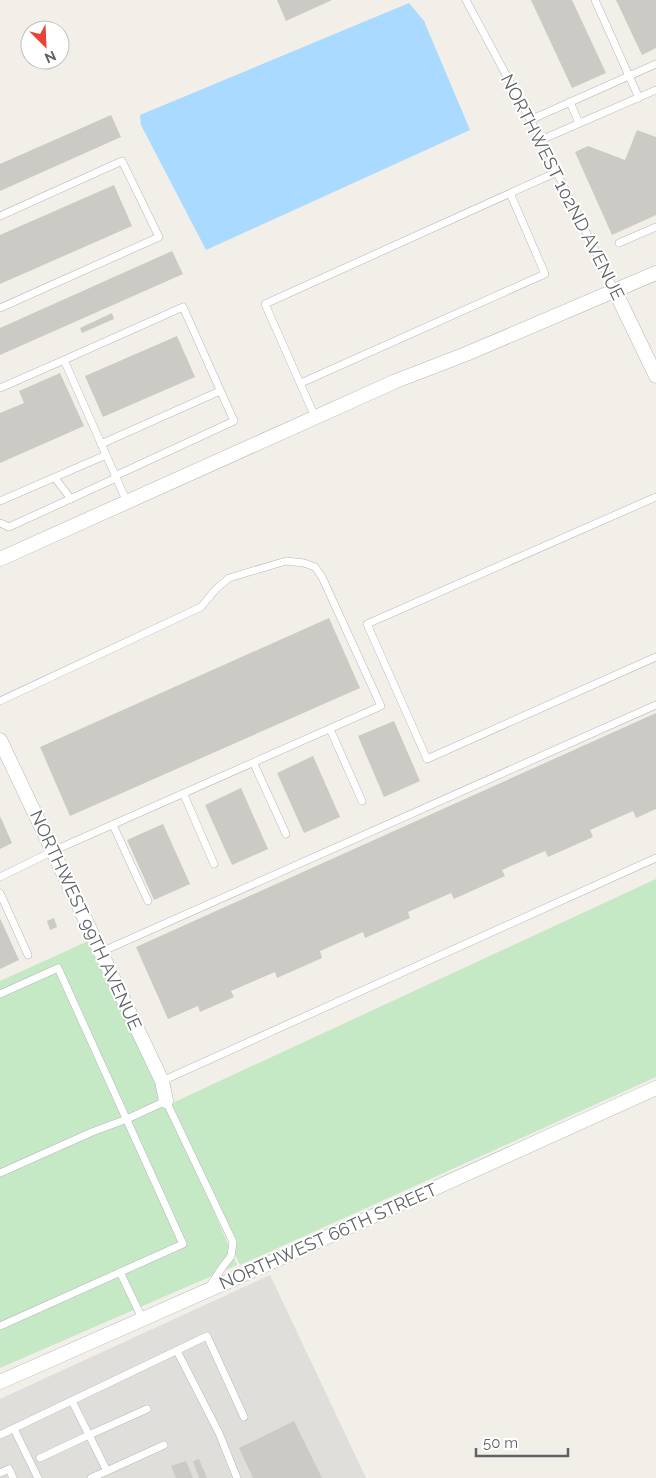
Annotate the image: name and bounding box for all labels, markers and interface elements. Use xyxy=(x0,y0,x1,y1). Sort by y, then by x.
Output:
north arrow xyxy=(20,20,70,70)
text: N xyxy=(42,47,58,66)
street label: NORTHWEST 102ND AVENUE xyxy=(497,71,629,303)
street label: NORTHWEST 99TH AVENUE xyxy=(26,807,146,1033)
street label: NORTHWEST 66TH STREET xyxy=(216,1178,440,1294)
scale bar xyxy=(476,1426,568,1458)
text: 50 m xyxy=(483,1434,518,1452)

